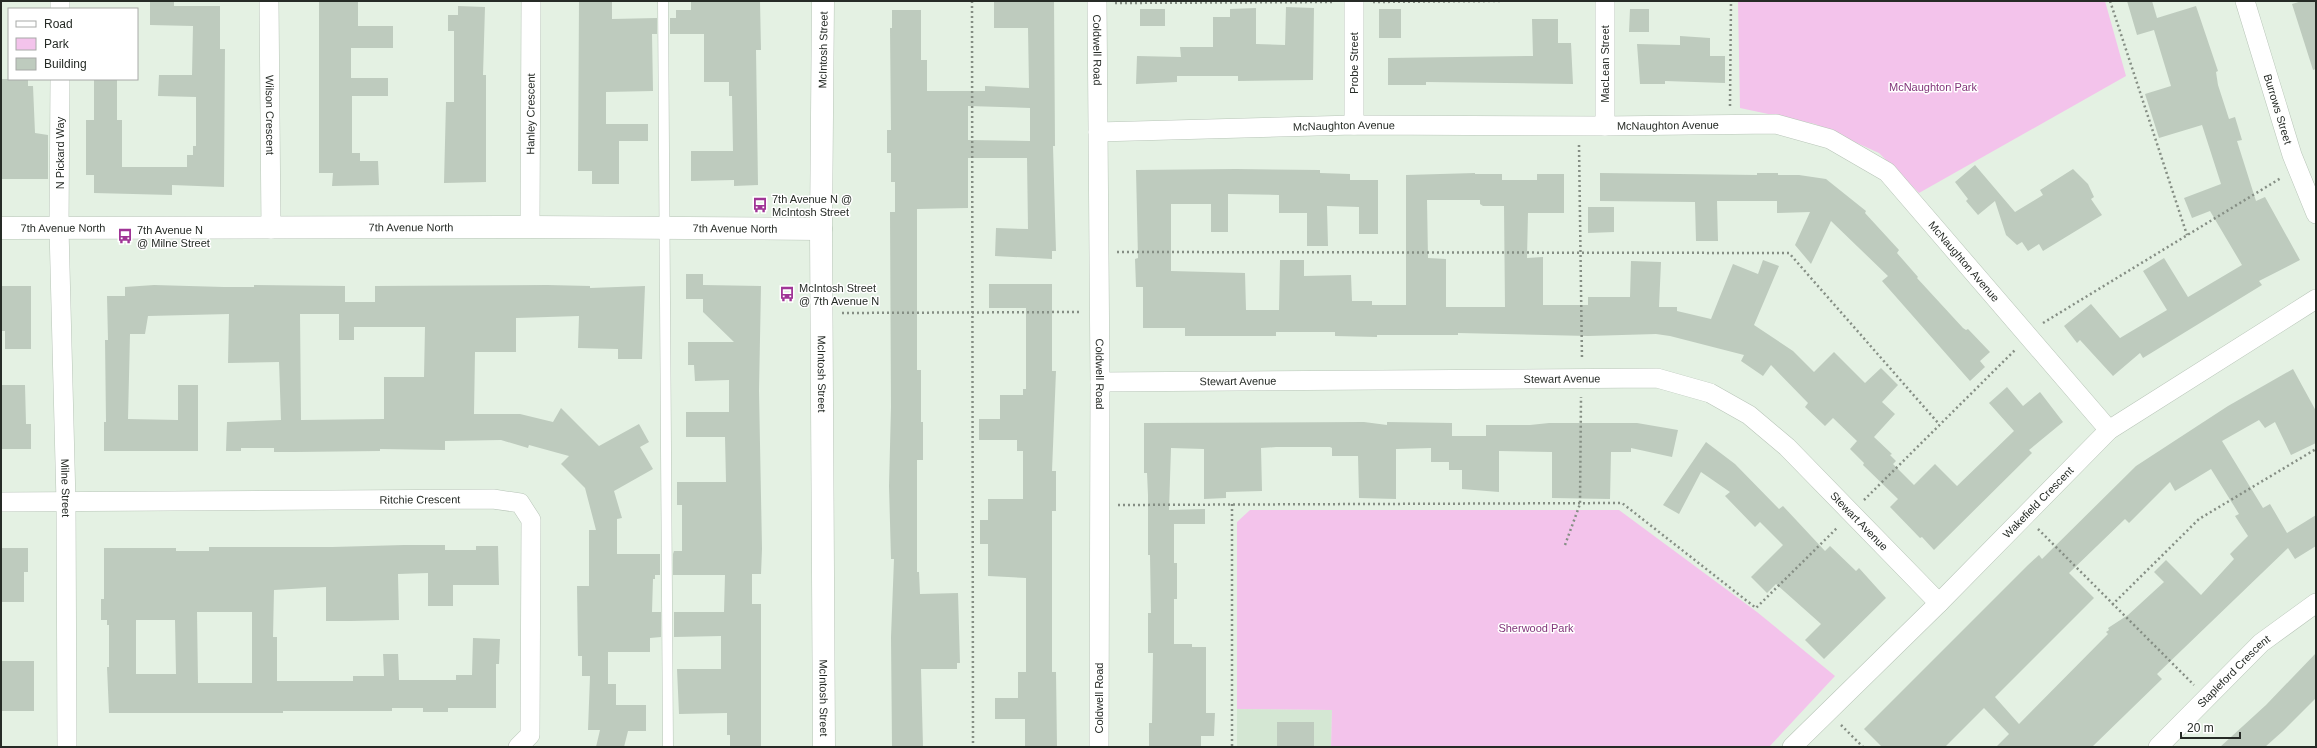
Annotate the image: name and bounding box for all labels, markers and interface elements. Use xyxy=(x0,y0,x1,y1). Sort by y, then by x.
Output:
legend xyxy=(8,8,138,80)
street label: McIntosh Street xyxy=(816,11,830,89)
street label: Coldwell Road xyxy=(1091,14,1104,86)
text: Road xyxy=(44,17,73,31)
street label: MacLean Street xyxy=(1599,25,1611,103)
street label: Probe Street xyxy=(1348,32,1360,94)
text: Park xyxy=(44,37,70,51)
text: Building xyxy=(44,57,87,71)
street label: Burrows Street xyxy=(2262,72,2294,146)
street label: Hanley Crescent xyxy=(524,73,537,155)
street label: Wilson Crescent xyxy=(264,75,276,155)
park label: McNaughton Park xyxy=(1889,81,1978,93)
street label: N Pickard Way xyxy=(54,116,66,189)
street label: McNaughton Avenue xyxy=(1293,119,1395,133)
street label: McNaughton Avenue xyxy=(1617,119,1719,132)
place label: 7th Avenue N @ McIntosh Street xyxy=(772,193,852,218)
bus stop icon: 7th Avenue N @ McIntosh Street xyxy=(751,196,769,214)
street label: McNaughton Avenue xyxy=(1926,219,2002,304)
street label: 7th Avenue North xyxy=(369,221,453,233)
street label: 7th Avenue North xyxy=(21,222,105,234)
street label: 7th Avenue North xyxy=(693,222,777,235)
place label: 7th Avenue N @ Milne Street xyxy=(137,224,210,249)
bus stop icon: 7th Avenue N @ Milne Street xyxy=(116,227,134,245)
place label: McIntosh Street @ 7th Avenue N xyxy=(799,282,879,307)
bus stop icon: McIntosh Street @ 7th Avenue N xyxy=(778,285,796,303)
street label: McIntosh Street xyxy=(816,335,828,413)
street label: Coldwell Road xyxy=(1094,338,1106,410)
street label: Stewart Avenue xyxy=(1523,372,1600,385)
street label: Stewart Avenue xyxy=(1199,375,1277,387)
street label: Milne Street xyxy=(59,458,72,517)
street label: Wakefield Crescent xyxy=(2000,464,2076,540)
street label: Stewart Avenue xyxy=(1828,489,1890,553)
street label: Ritchie Crescent xyxy=(380,493,460,506)
park label: Sherwood Park xyxy=(1498,622,1574,634)
street label: Stapleford Crescent xyxy=(2195,633,2272,710)
street label: McIntosh Street xyxy=(817,659,830,737)
street label: Coldwell Road xyxy=(1093,663,1105,733)
scale bar xyxy=(2181,714,2240,740)
text: 20 m xyxy=(2187,721,2214,735)

